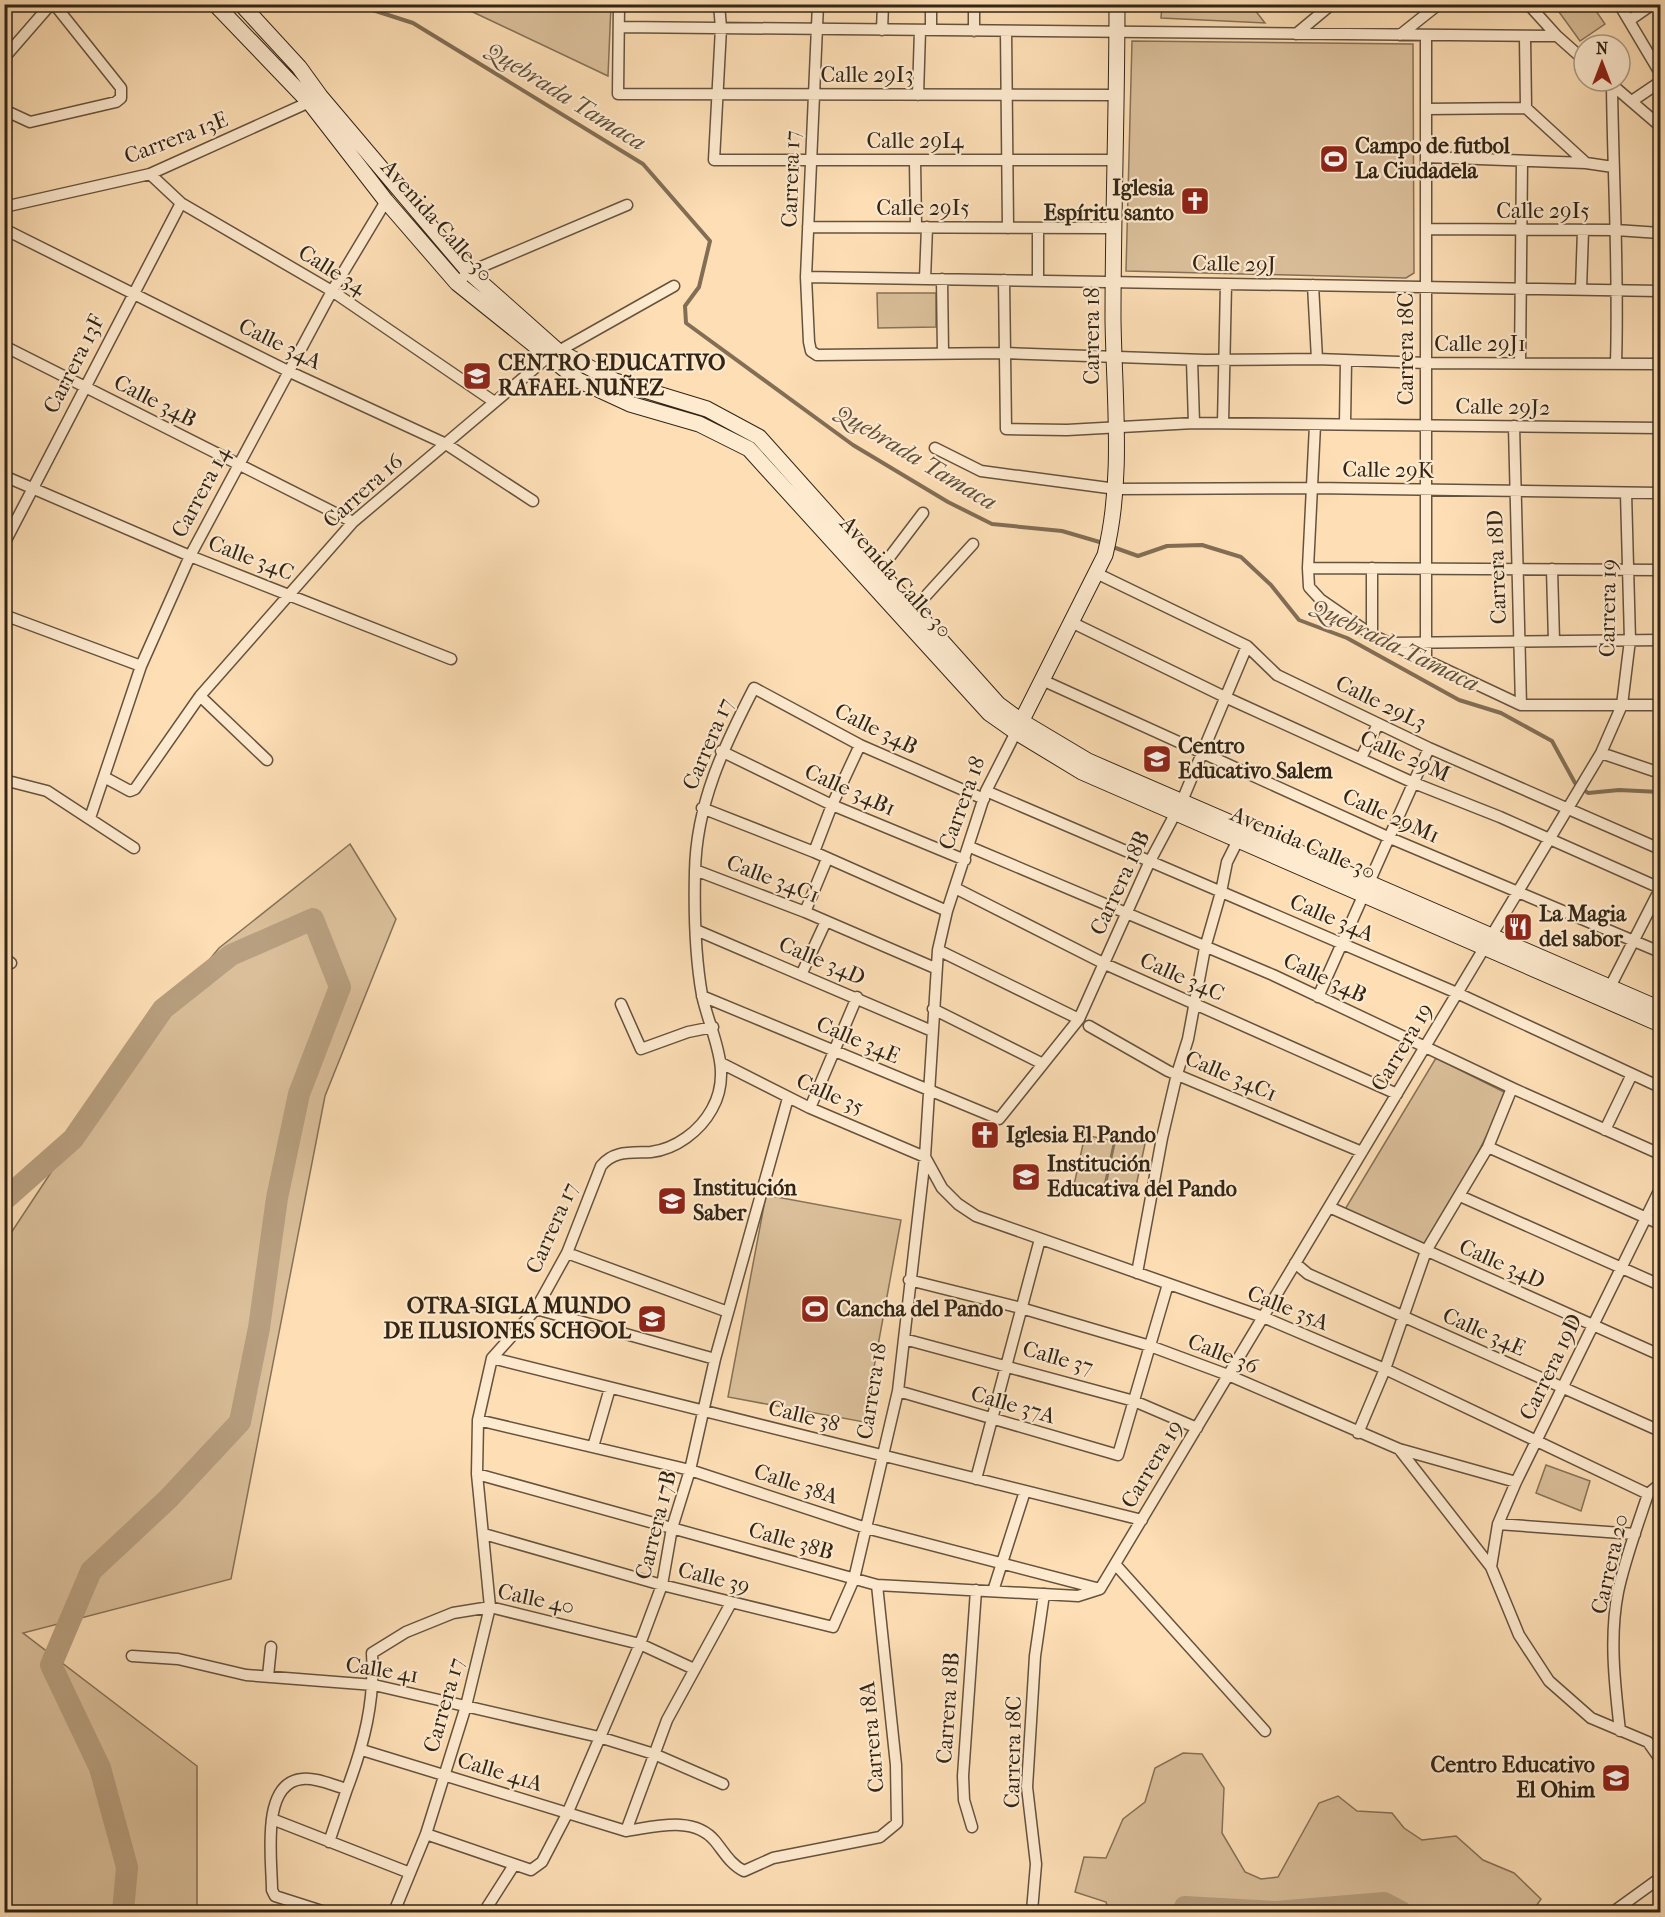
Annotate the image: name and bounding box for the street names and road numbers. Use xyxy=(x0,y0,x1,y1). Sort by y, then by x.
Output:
street label: Calle 29I3 xyxy=(820,62,914,88)
street label: Carrera 13E xyxy=(120,106,232,170)
street label: Calle 29I4 xyxy=(866,128,965,154)
street label: Carrera 17 xyxy=(776,130,806,228)
street label: Avenida Calle 30 xyxy=(375,154,499,287)
street label: Calle 29I5 xyxy=(876,195,970,221)
street label: Calle 29I5 xyxy=(1496,198,1590,224)
street label: Calle 34 xyxy=(293,239,371,301)
street label: Calle 29J xyxy=(1192,250,1276,278)
street label: Carrera 18 xyxy=(1079,287,1105,385)
street label: Carrera 18C xyxy=(1393,293,1419,405)
street label: Carrera 13F xyxy=(38,310,110,418)
street label: Calle 34A xyxy=(234,313,326,375)
street label: Calle 29J1 xyxy=(1434,331,1526,357)
street label: Calle 34B xyxy=(109,369,201,433)
street label: Calle 29J2 xyxy=(1455,393,1551,421)
street label: Carrera 14 xyxy=(166,441,236,542)
street label: Carrera 16 xyxy=(318,448,408,534)
street label: Calle 29K xyxy=(1342,456,1435,484)
street label: Carrera 18D xyxy=(1482,509,1512,625)
street label: Avenida Calle 30 xyxy=(834,510,958,643)
street label: Calle 34C xyxy=(205,530,297,586)
street label: Carrera 19 xyxy=(1594,559,1622,657)
street label: Calle 29L3 xyxy=(1331,670,1431,736)
street label: Carrera 17 xyxy=(677,694,739,794)
street label: Calle 34B xyxy=(830,698,922,760)
street label: Calle 29M xyxy=(1356,725,1454,787)
street label: Carrera 18 xyxy=(933,753,991,853)
street label: Calle 34B1 xyxy=(801,758,899,822)
street label: Calle 29M1 xyxy=(1338,783,1444,849)
street label: Avenida Calle 30 xyxy=(1226,800,1379,885)
street label: Carrera 18B xyxy=(1085,827,1155,939)
street label: Calle 34C1 xyxy=(723,849,823,909)
street label: Calle 34A xyxy=(1286,889,1379,948)
street label: Calle 34D xyxy=(775,931,869,991)
street label: Calle 34C xyxy=(1136,947,1228,1007)
street label: Calle 34B xyxy=(1279,947,1371,1009)
street label: Carrera 19 xyxy=(1366,998,1438,1096)
street label: Calle 34E xyxy=(812,1011,904,1069)
street label: Calle 34C1 xyxy=(1181,1045,1281,1107)
street label: Calle 35 xyxy=(792,1068,868,1120)
street label: Carrera 17 xyxy=(520,1178,584,1278)
street label: Calle 34D xyxy=(1455,1234,1549,1294)
street label: Calle 35A xyxy=(1244,1280,1333,1336)
street label: Calle 34E xyxy=(1438,1302,1530,1362)
street label: Carrera 19D xyxy=(1514,1310,1588,1424)
street label: Calle 36 xyxy=(1184,1328,1262,1380)
street label: Calle 37 xyxy=(1020,1336,1096,1380)
street label: Carrera 18 xyxy=(852,1341,892,1441)
street label: Calle 37A xyxy=(968,1381,1059,1430)
street label: Calle 38 xyxy=(766,1395,842,1437)
street label: Carrera 19 xyxy=(1116,1415,1188,1513)
street label: Calle 38A xyxy=(751,1458,842,1510)
street label: Carrera 17B xyxy=(630,1468,682,1582)
street label: Carrera 20 xyxy=(1586,1511,1634,1617)
street label: Calle 38B xyxy=(746,1517,836,1565)
street label: Calle 39 xyxy=(675,1557,753,1599)
street label: Calle 40 xyxy=(495,1578,577,1620)
street label: Calle 41 xyxy=(344,1651,420,1689)
street label: Carrera 18B xyxy=(931,1651,965,1765)
street label: Carrera 17 xyxy=(418,1655,470,1755)
street label: Carrera 18A xyxy=(854,1679,890,1794)
street label: Carrera 18C xyxy=(999,1696,1027,1808)
street label: Calle 41A xyxy=(454,1747,546,1797)

